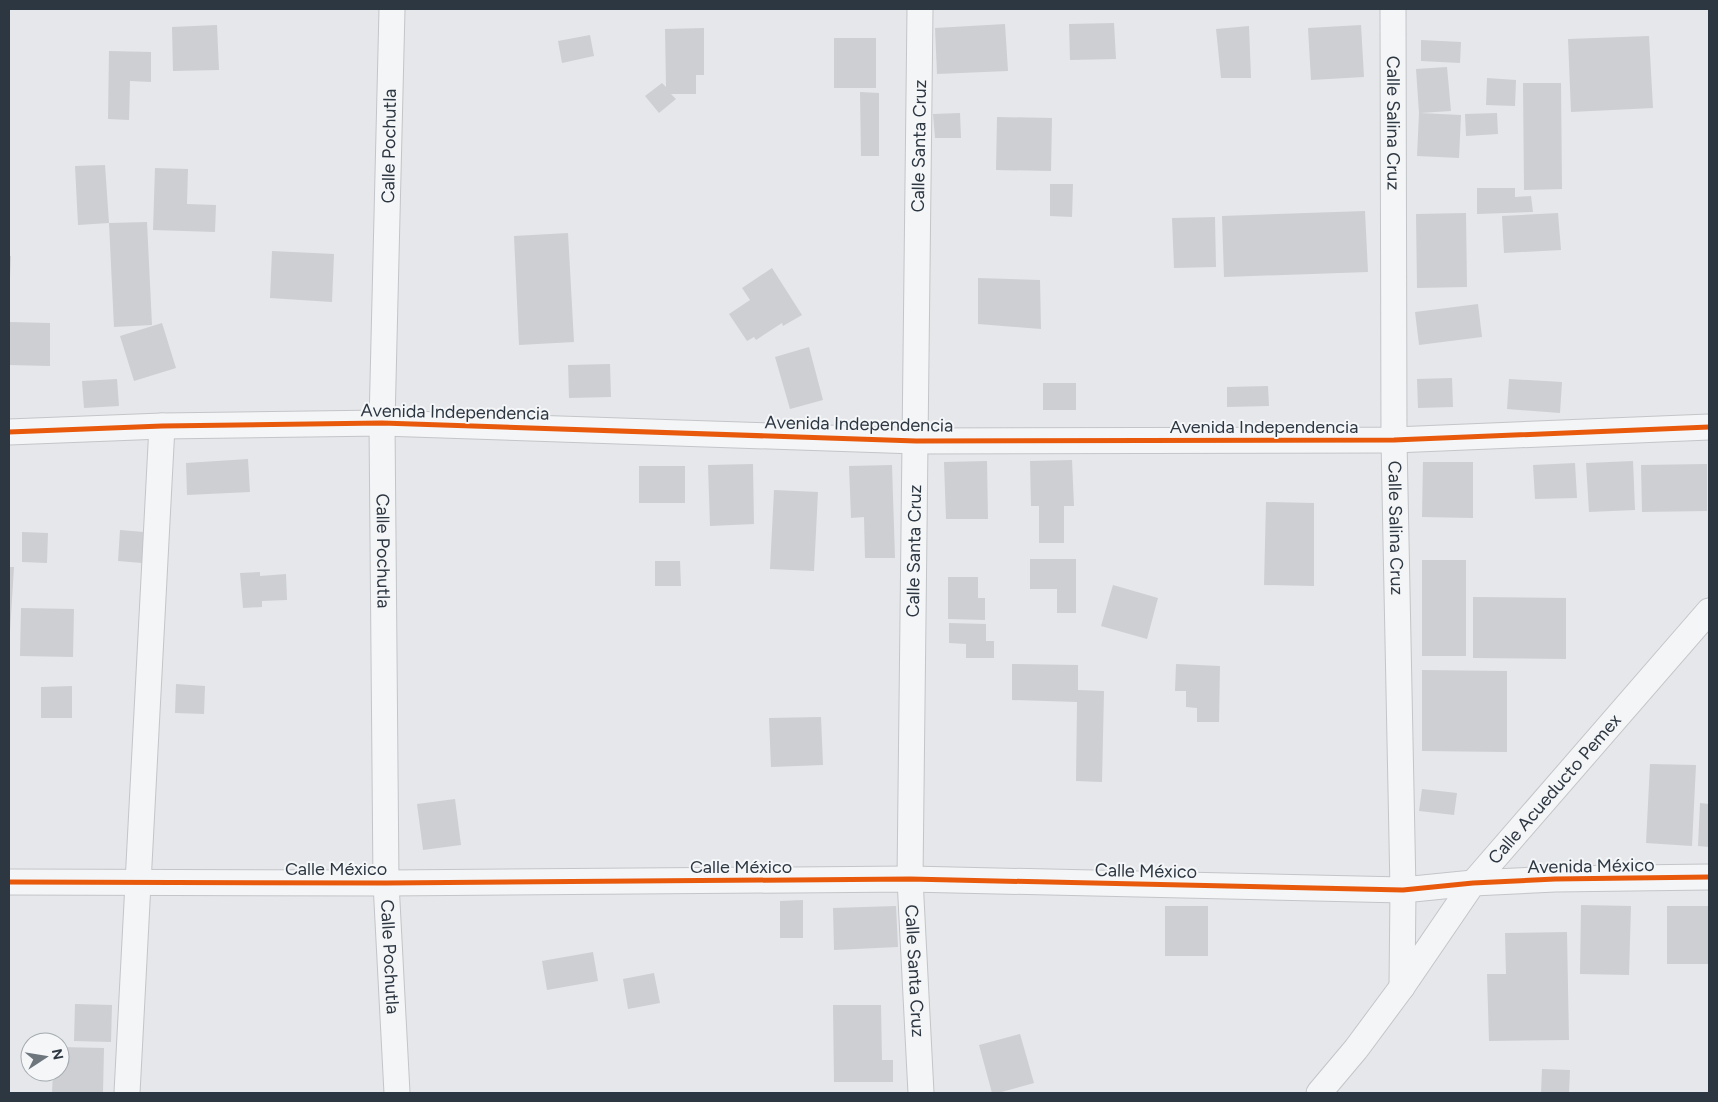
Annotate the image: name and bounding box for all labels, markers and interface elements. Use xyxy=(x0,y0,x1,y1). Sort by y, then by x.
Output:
street label: Calle Salina Cruz xyxy=(1382,56,1404,190)
street label: Calle Santa Cruz xyxy=(907,79,931,213)
street label: Calle Pochutla xyxy=(377,88,401,204)
street label: Avenida Independencia xyxy=(360,399,550,425)
street label: Avenida Independencia xyxy=(764,411,954,437)
street label: Avenida Independencia xyxy=(1170,416,1358,438)
street label: Calle Salina Cruz xyxy=(1383,461,1408,596)
street label: Calle Santa Cruz xyxy=(902,484,926,618)
street label: Calle Pochutla xyxy=(372,493,395,608)
street label: Calle Acueducto Pemex xyxy=(1483,709,1626,869)
street label: Avenida México xyxy=(1527,854,1655,878)
street label: Calle México xyxy=(690,856,792,878)
street label: Calle México xyxy=(285,858,387,880)
street label: Calle México xyxy=(1095,859,1197,883)
street label: Calle Pochutla xyxy=(376,899,404,1015)
street label: Calle Santa Cruz xyxy=(900,904,929,1038)
north arrow xyxy=(20,1032,70,1082)
text: N xyxy=(48,1047,67,1061)

